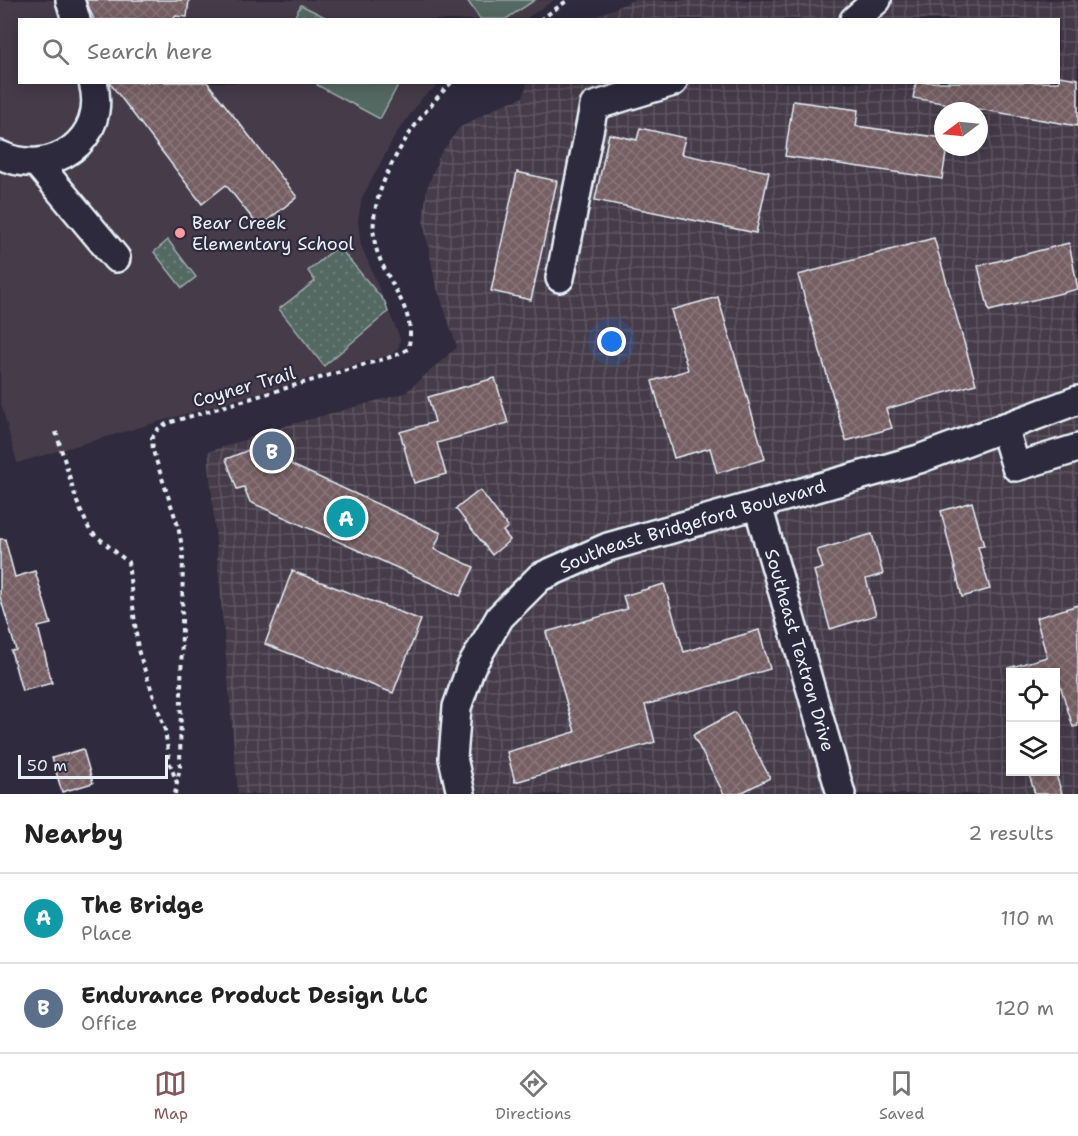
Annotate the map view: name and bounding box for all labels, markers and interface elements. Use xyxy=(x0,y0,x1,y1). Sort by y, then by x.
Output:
search box xyxy=(18,18,1060,84)
icon: search xyxy=(39,35,72,68)
text: Search here xyxy=(87,37,213,66)
north arrow xyxy=(934,102,988,156)
place label: Bear Creek Elementary School xyxy=(192,211,355,256)
marker: Bear Creek Elementary School xyxy=(173,226,187,240)
your location xyxy=(597,327,626,356)
street label: Coyner Trail xyxy=(190,361,299,413)
pin: B xyxy=(252,428,292,474)
street label: Southeast Bridgeford Boulevard xyxy=(556,474,828,579)
pin: A xyxy=(326,496,366,540)
street label: Southeast Textron Drive xyxy=(759,546,840,754)
map controls xyxy=(1006,668,1060,776)
button: locate xyxy=(1006,668,1060,722)
button: layers xyxy=(1006,722,1060,776)
scale bar xyxy=(18,752,168,780)
text: 50 m xyxy=(27,755,67,776)
text: Nearby xyxy=(24,816,123,851)
text: 2 results xyxy=(968,820,1054,846)
text: The Bridge xyxy=(81,891,204,920)
text: A xyxy=(36,905,51,931)
text: 110 m xyxy=(1000,905,1054,931)
text: Place xyxy=(81,920,132,946)
text: Endurance Product Design LLC xyxy=(81,981,428,1010)
text: B xyxy=(37,995,50,1021)
text: 120 m xyxy=(995,995,1054,1021)
text: Office xyxy=(81,1010,137,1036)
tab: Map xyxy=(154,1067,188,1124)
tab: Directions xyxy=(495,1067,572,1124)
tab: Saved xyxy=(879,1067,924,1124)

